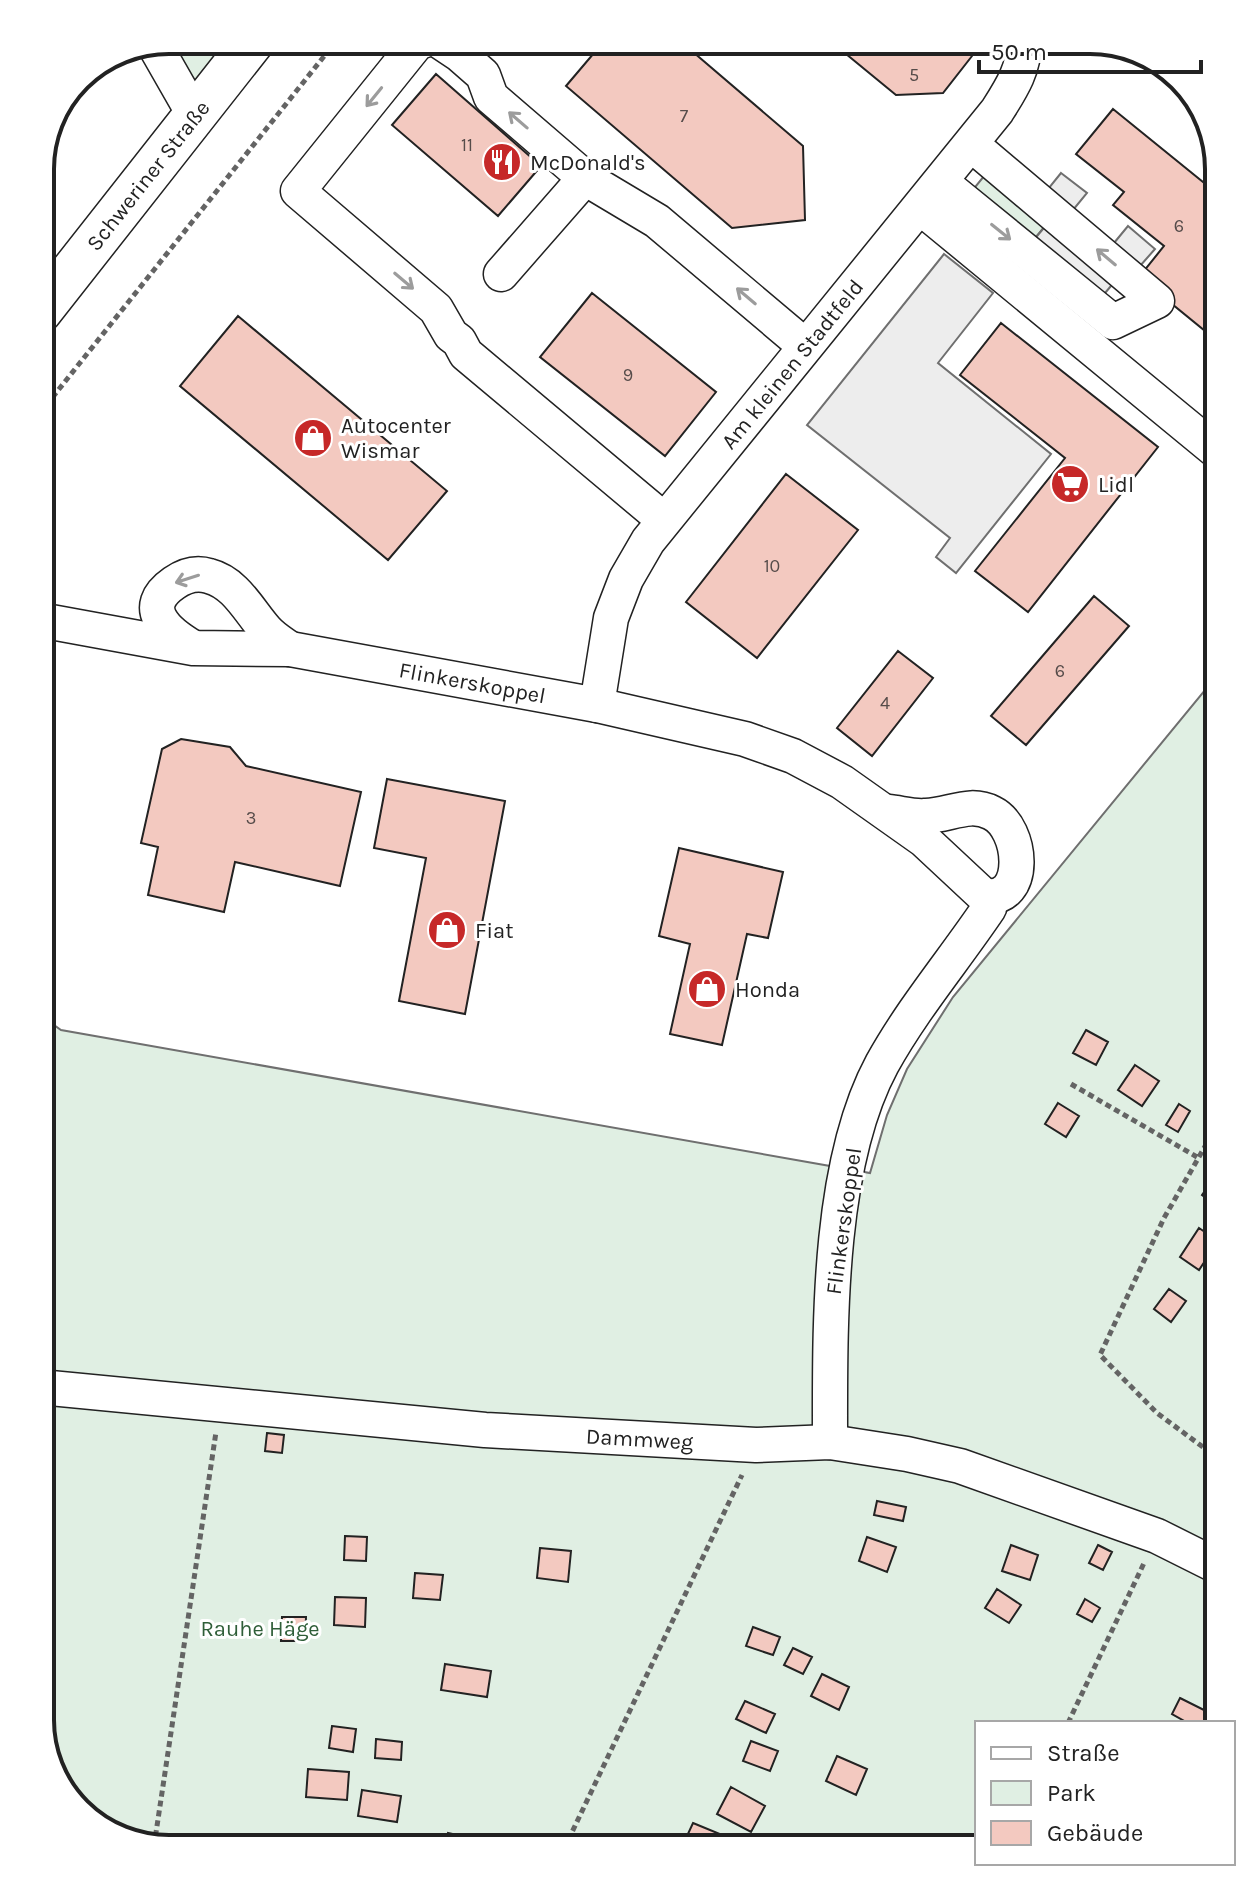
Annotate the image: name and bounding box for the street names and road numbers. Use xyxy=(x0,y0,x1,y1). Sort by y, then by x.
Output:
street label: Schweriner Straße xyxy=(81,96,215,256)
street label: Am kleinen Stadtfeld xyxy=(716,274,869,455)
street label: Flinkerskoppel xyxy=(397,657,548,709)
street label: Flinkerskoppel xyxy=(821,1146,867,1296)
street label: Dammweg xyxy=(585,1424,695,1456)

